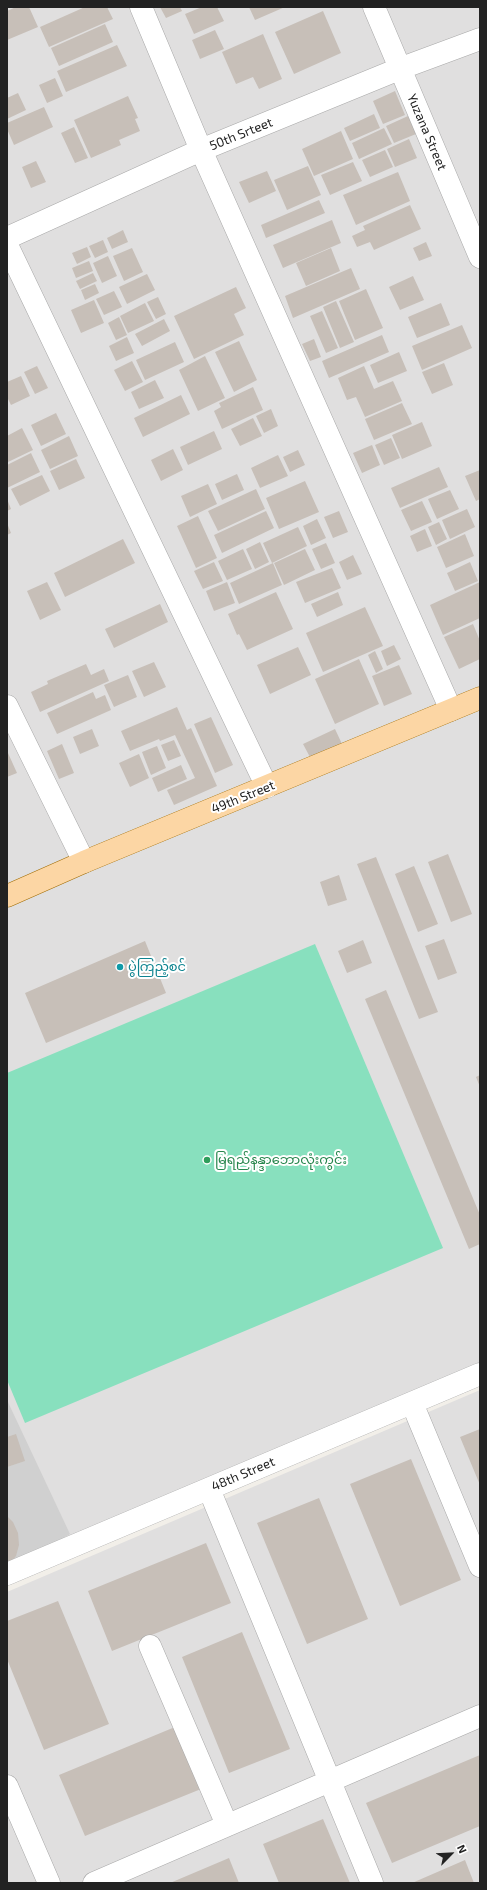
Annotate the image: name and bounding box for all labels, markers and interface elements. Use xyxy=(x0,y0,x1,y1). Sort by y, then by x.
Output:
street label: Yuzana Street xyxy=(404,91,450,173)
street label: 50th Srteet xyxy=(207,114,275,154)
street label: 49th Street xyxy=(209,777,277,817)
place label: ပွဲကြည့်စင် xyxy=(128,959,186,975)
marker: ပွဲကြည့်စင် xyxy=(115,962,125,972)
place label: မြရည်နန္ဒာဘောလုံးကွင်း xyxy=(215,1152,347,1168)
marker: မြရည်နန္ဒာဘောလုံးကွင်း xyxy=(202,1155,212,1165)
street label: 48th Street xyxy=(209,1454,277,1494)
north arrow xyxy=(431,1834,471,1874)
text: N xyxy=(455,1843,470,1855)

